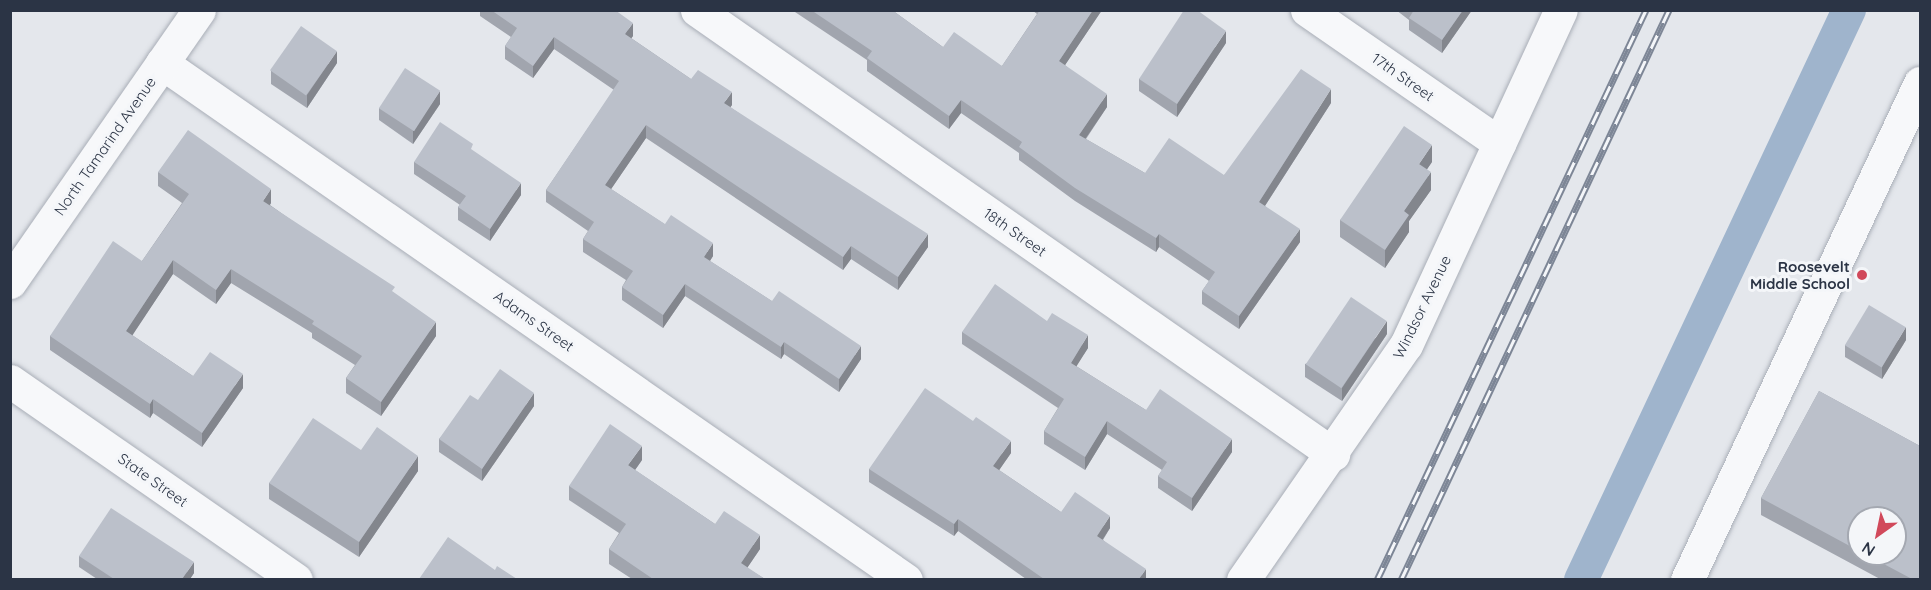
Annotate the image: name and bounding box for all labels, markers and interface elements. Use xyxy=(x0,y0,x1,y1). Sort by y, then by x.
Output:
street label: 17th Street xyxy=(1368,49,1438,105)
street label: North Tamarind Avenue xyxy=(50,73,160,219)
street label: 18th Street xyxy=(980,204,1050,260)
street label: Windsor Avenue xyxy=(1389,252,1455,362)
place label: Roosevelt Middle School xyxy=(1750,257,1850,292)
marker: Roosevelt Middle School xyxy=(1855,268,1869,282)
street label: Adams Street xyxy=(490,287,578,355)
street label: State Street xyxy=(115,449,191,511)
north arrow xyxy=(1847,506,1907,566)
text: N xyxy=(1858,538,1879,561)

